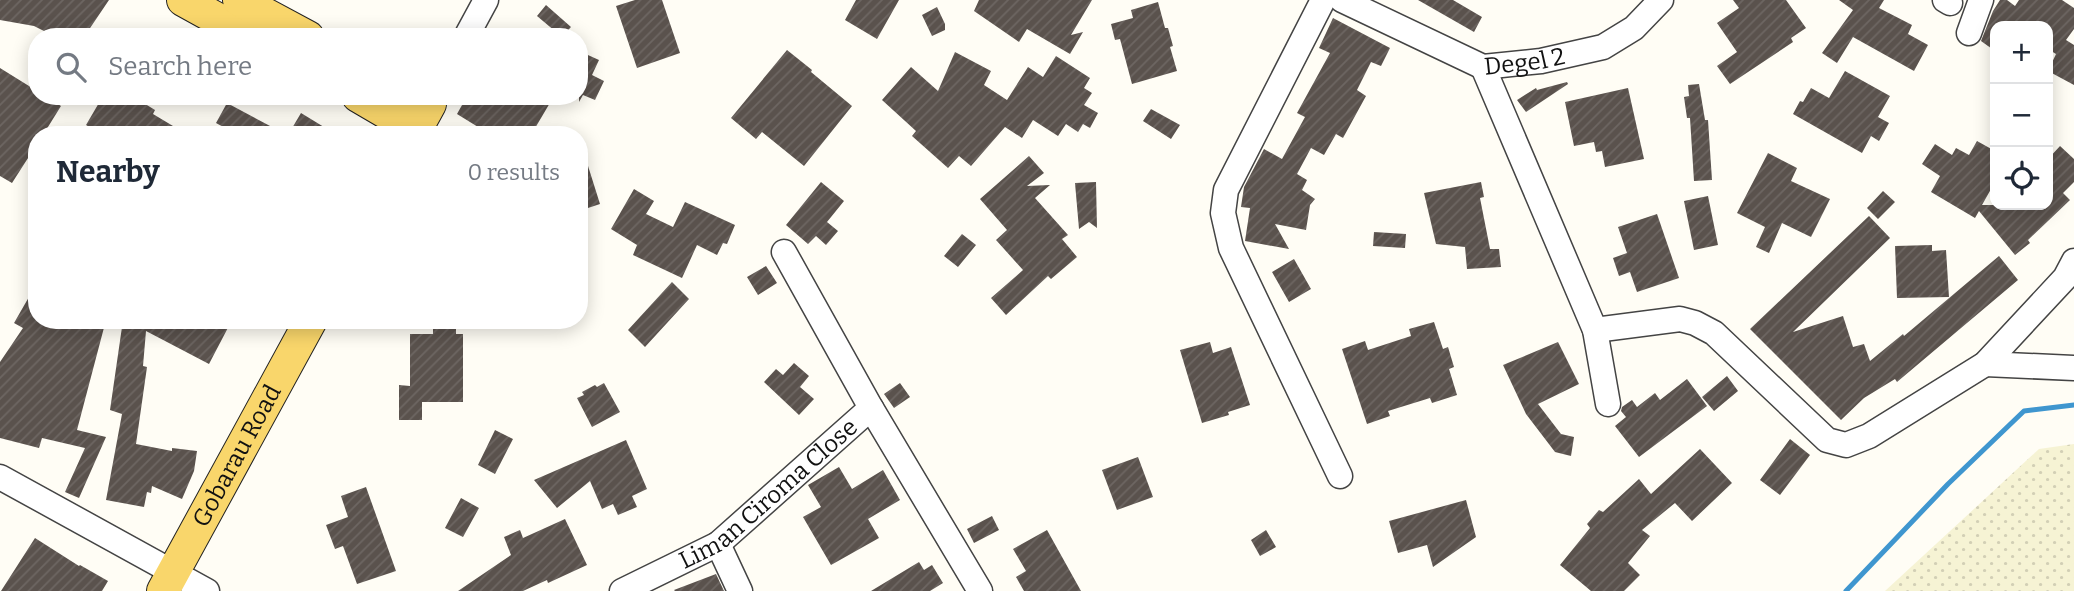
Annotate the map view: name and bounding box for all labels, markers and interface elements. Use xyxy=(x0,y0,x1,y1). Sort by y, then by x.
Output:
map controls xyxy=(1990,21,2053,210)
button: + xyxy=(1990,21,2053,84)
search box xyxy=(28,28,588,105)
street label: Degel 2 xyxy=(1483,42,1568,81)
icon: search xyxy=(52,48,90,86)
text: Search here xyxy=(108,51,252,82)
button: − xyxy=(1990,84,2053,147)
button: locate xyxy=(1990,147,2053,210)
text: Nearby xyxy=(56,154,160,190)
text: 0 results xyxy=(467,158,560,186)
street label: Gobarau Road xyxy=(187,380,287,532)
street label: Liman Ciroma Close xyxy=(675,413,863,575)

